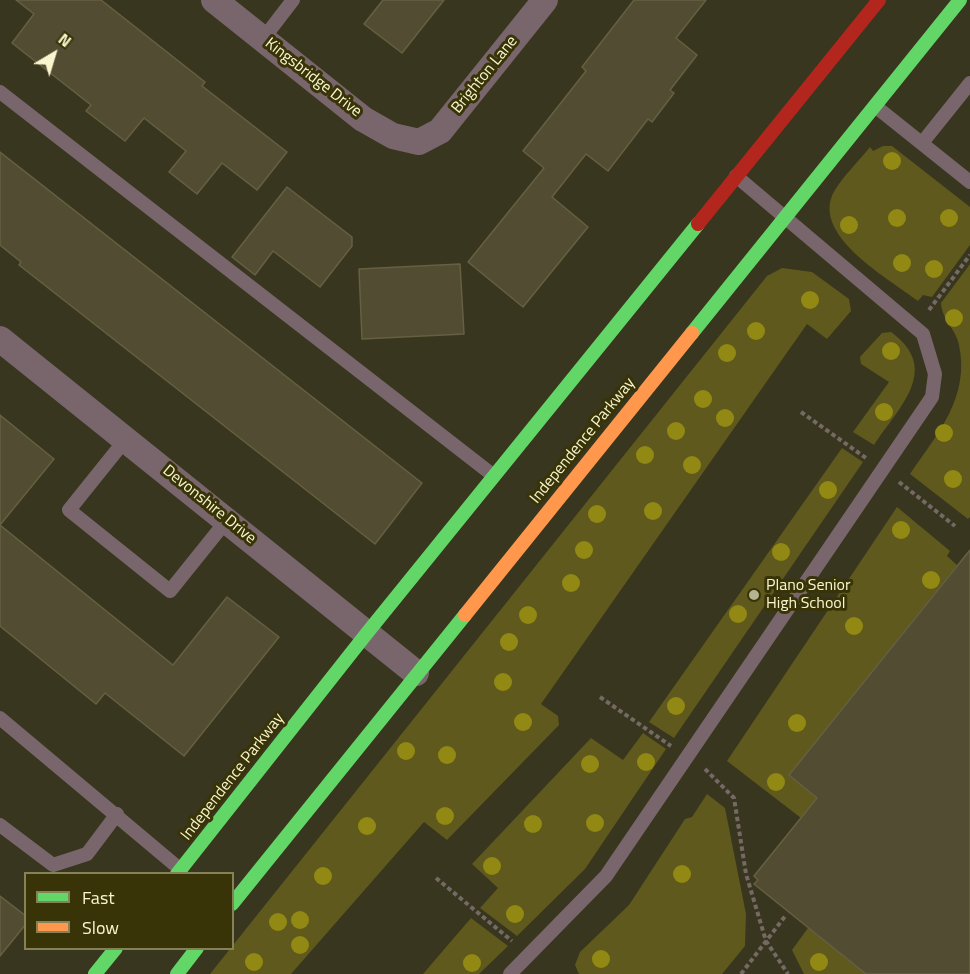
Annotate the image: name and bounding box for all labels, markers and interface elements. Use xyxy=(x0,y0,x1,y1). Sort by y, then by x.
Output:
north arrow xyxy=(24,24,84,84)
text: N xyxy=(53,27,77,53)
street label: Brighton Lane xyxy=(448,32,522,118)
street label: Kingsbridge Drive xyxy=(261,34,365,122)
street label: Independence Parkway xyxy=(526,374,640,508)
street label: Devonshire Drive xyxy=(159,462,259,548)
place label: Plano Senior High School xyxy=(766,576,851,614)
marker: Plano Senior High School xyxy=(747,588,761,602)
street label: Independence Parkway xyxy=(177,710,289,844)
legend xyxy=(24,872,234,950)
text: Fast xyxy=(82,884,115,911)
text: Slow xyxy=(82,914,119,941)

